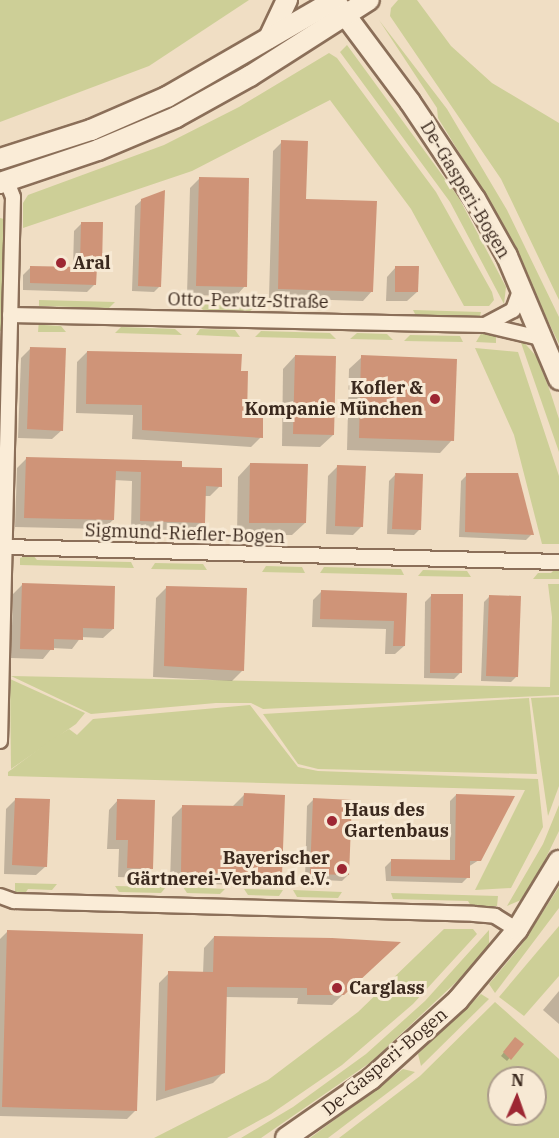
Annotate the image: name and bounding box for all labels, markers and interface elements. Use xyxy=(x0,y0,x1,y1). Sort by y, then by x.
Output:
street label: De-Gasperi-Bogen xyxy=(415,117,515,263)
place label: Aral xyxy=(73,252,111,274)
marker: Aral xyxy=(54,256,68,270)
street label: Otto-Perutz-Straße xyxy=(167,289,329,313)
place label: Kofler & Kompanie München xyxy=(245,378,423,420)
marker: Kofler & Kompanie München xyxy=(428,392,442,406)
street label: Sigmund-Riefler-Bogen xyxy=(85,520,285,548)
place label: Haus des Gartenbaus xyxy=(344,800,449,842)
marker: Haus des Gartenbaus xyxy=(325,814,339,828)
place label: Bayerischer Gärtnerei-Verband e.V. xyxy=(126,848,330,890)
marker: Bayerischer Gärtnerei-Verband e.V. xyxy=(335,862,349,876)
place label: Carglass xyxy=(349,977,425,999)
marker: Carglass xyxy=(330,981,344,995)
street label: De-Gasperi-Bogen xyxy=(318,1003,452,1121)
north arrow xyxy=(487,1066,547,1126)
text: N xyxy=(511,1070,524,1090)

